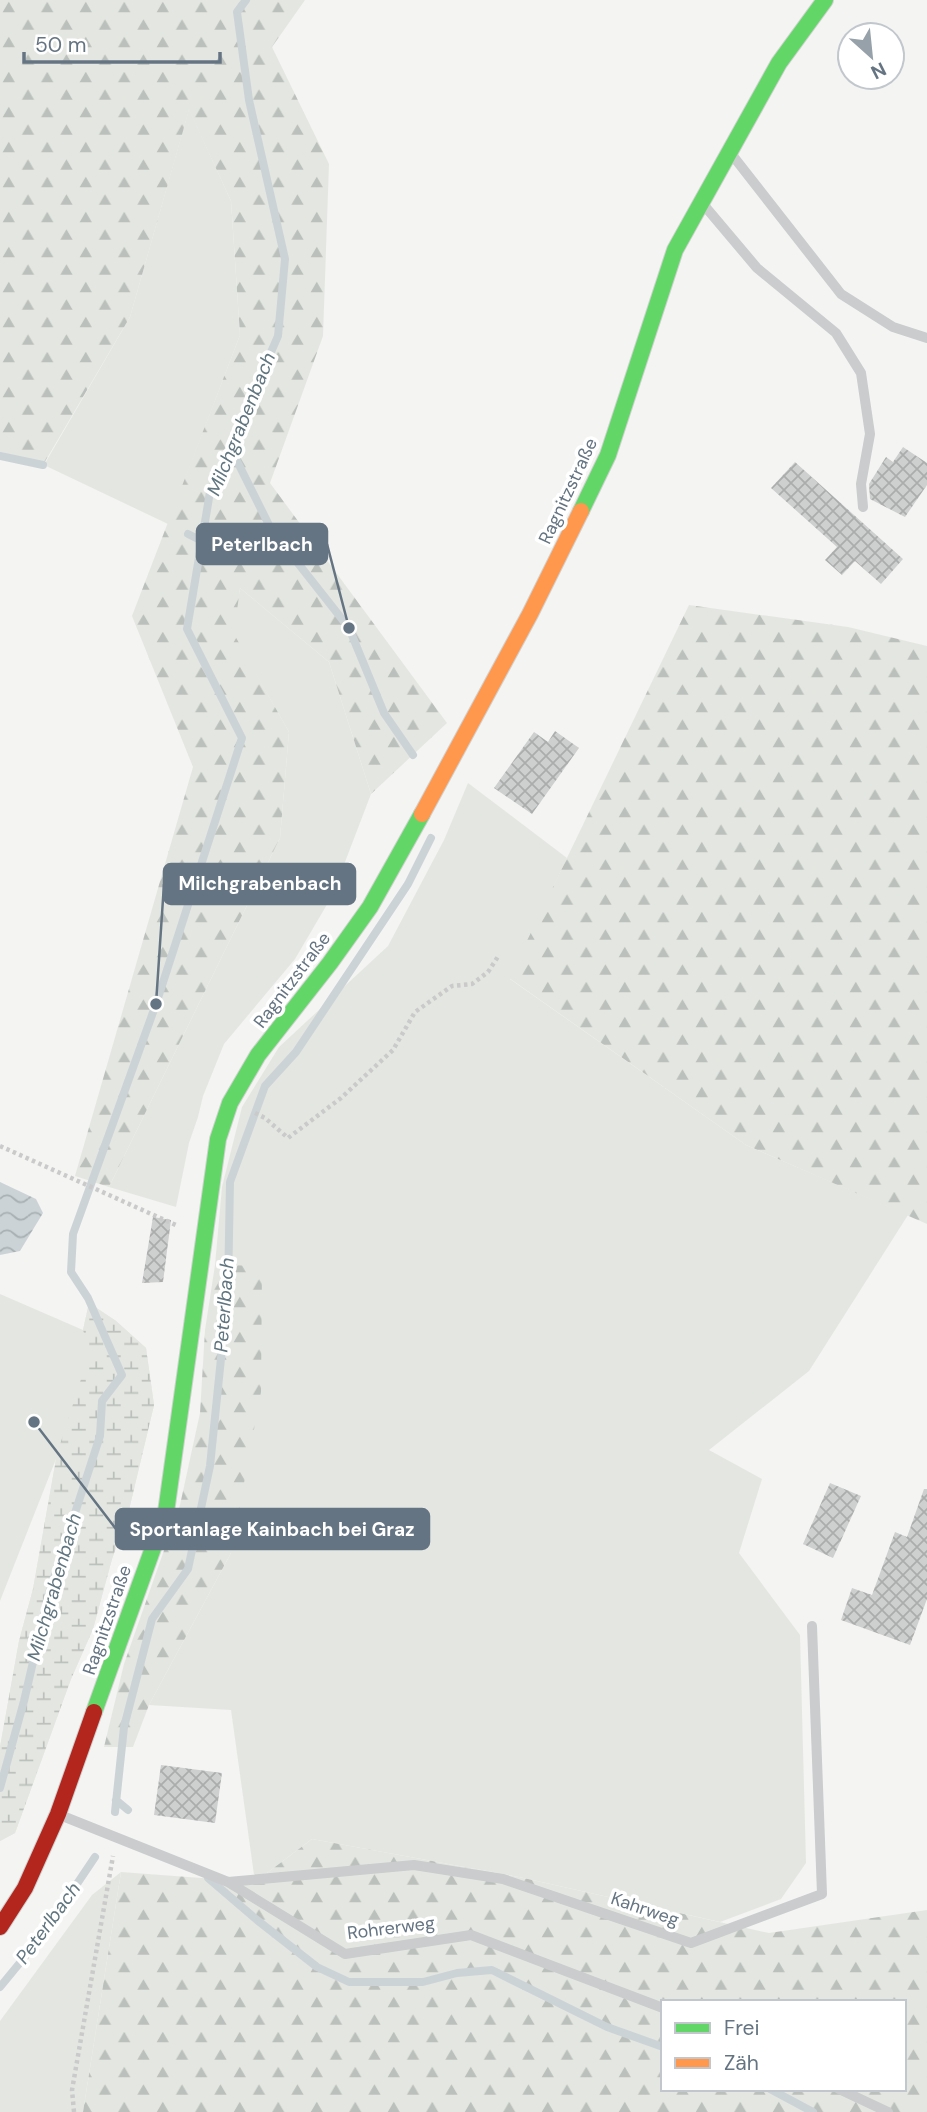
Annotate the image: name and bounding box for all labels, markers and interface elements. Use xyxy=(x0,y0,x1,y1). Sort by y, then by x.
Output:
scale bar xyxy=(24,21,220,65)
north arrow xyxy=(836,21,906,91)
text: 50 m xyxy=(35,31,86,59)
text: N xyxy=(867,56,890,85)
water label: Milchgrabenbach xyxy=(201,349,281,499)
street label: Ragnitzstraße xyxy=(533,434,603,548)
callout: Peterlbach xyxy=(197,524,327,564)
text: Peterlbach xyxy=(211,532,313,557)
callout: Milchgrabenbach xyxy=(164,864,355,904)
text: Milchgrabenbach xyxy=(178,871,342,896)
street label: Ragnitzstraße xyxy=(248,927,336,1033)
water label: Peterlbach xyxy=(208,1257,240,1353)
callout: Sportanlage Kainbach bei Graz xyxy=(116,1509,429,1549)
water label: Milchgrabenbach xyxy=(21,1510,87,1664)
text: Sportanlage Kainbach bei Graz xyxy=(129,1517,415,1542)
street label: Ragnitzstraße xyxy=(77,1562,137,1678)
water label: Peterlbach xyxy=(10,1877,86,1969)
street label: Kahrweg xyxy=(608,1886,682,1932)
street label: Rohrerweg xyxy=(346,1911,436,1945)
legend xyxy=(661,2000,906,2091)
text: Frei xyxy=(724,2014,760,2042)
text: Zäh xyxy=(724,2049,759,2077)

